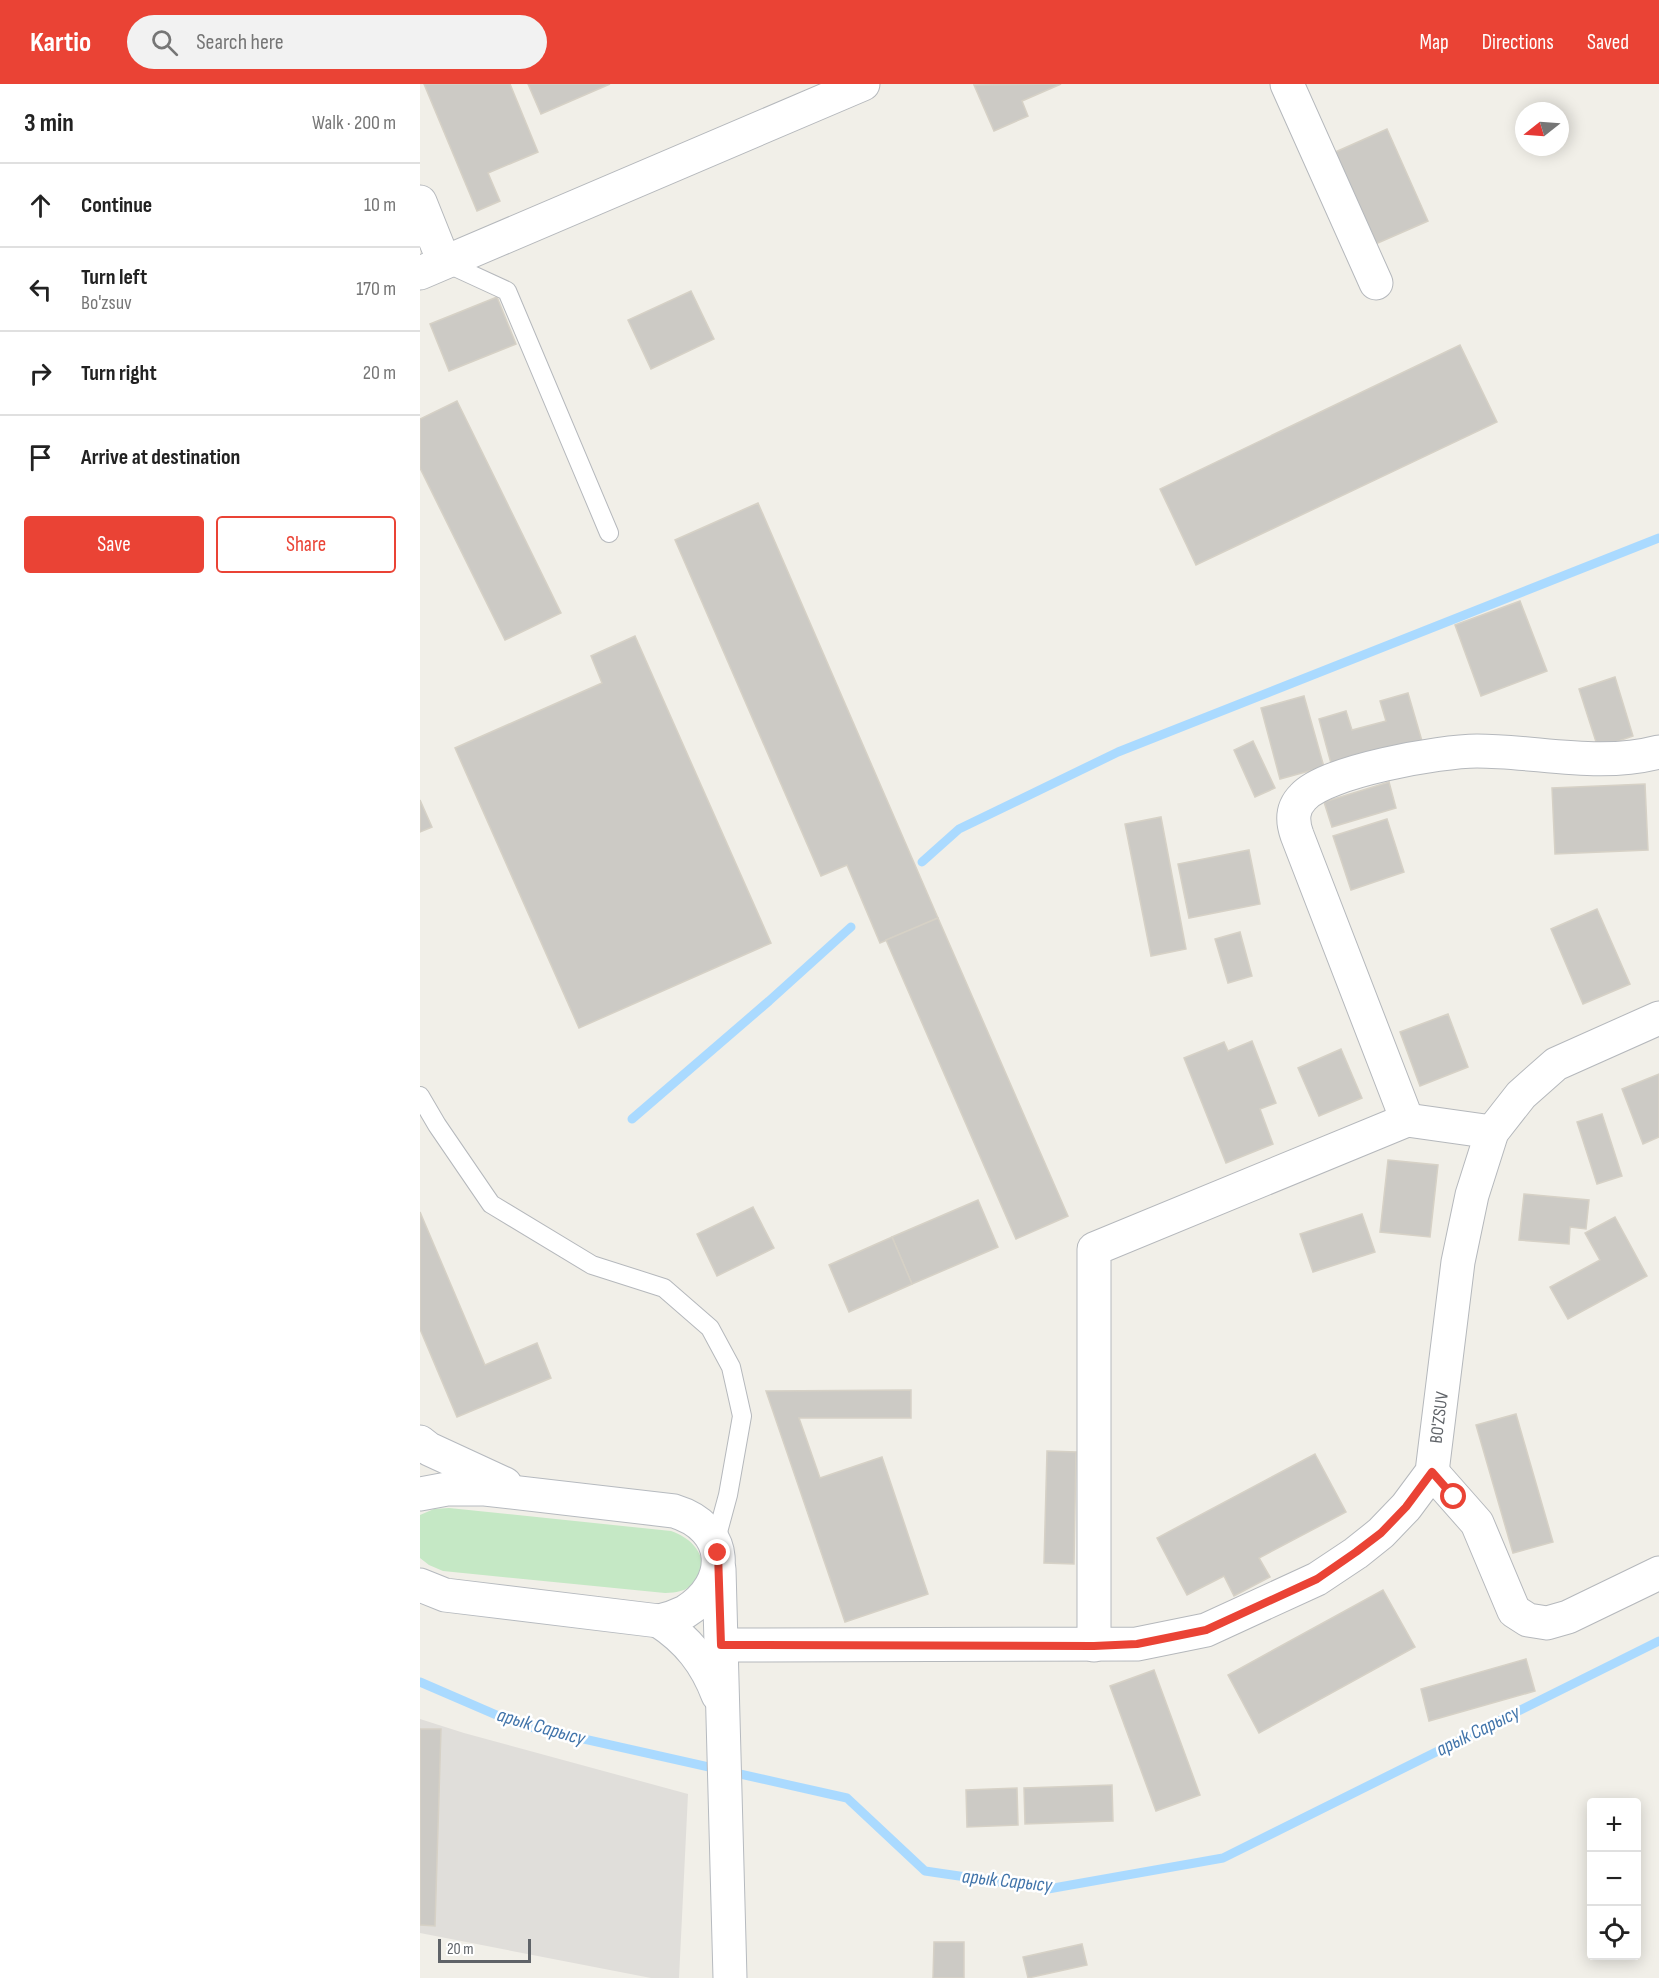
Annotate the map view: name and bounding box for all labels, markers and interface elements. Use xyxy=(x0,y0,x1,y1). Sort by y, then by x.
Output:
search box xyxy=(127,15,547,69)
text: Kartio xyxy=(30,26,91,59)
icon: search xyxy=(148,26,181,59)
text: Search here xyxy=(196,29,284,56)
text: Map xyxy=(1419,30,1449,55)
text: Directions xyxy=(1482,30,1554,55)
text: Saved xyxy=(1587,30,1629,55)
north arrow xyxy=(1515,102,1569,156)
text: 3 min xyxy=(24,108,74,139)
text: Walk · 200 m xyxy=(312,111,396,135)
icon: ahead xyxy=(24,189,57,222)
text: Continue xyxy=(81,192,152,219)
text: 10 m xyxy=(364,193,396,217)
text: Turn left xyxy=(81,264,147,291)
icon: left xyxy=(24,273,57,306)
text: 170 m xyxy=(356,277,396,301)
text: Bo'zsuv xyxy=(81,291,132,315)
icon: right xyxy=(24,357,57,390)
text: Turn right xyxy=(81,360,157,387)
text: 20 m xyxy=(363,361,396,385)
icon: arrive xyxy=(24,441,57,474)
text: Arrive at destination xyxy=(81,444,240,471)
button: Save xyxy=(24,516,204,573)
button: Share xyxy=(216,516,396,573)
street label: BO'ZSUV xyxy=(1425,1390,1452,1445)
route start xyxy=(1440,1483,1466,1509)
route end xyxy=(704,1539,730,1565)
water label: арык Сарысу xyxy=(1432,1700,1525,1762)
water label: арык Сарысу xyxy=(494,1703,589,1751)
map controls xyxy=(1587,1798,1641,1960)
button: + xyxy=(1587,1798,1641,1852)
button: − xyxy=(1587,1852,1641,1906)
water label: арык Сарысу xyxy=(961,1864,1054,1898)
button: locate xyxy=(1587,1906,1641,1960)
scale bar xyxy=(438,1936,531,1964)
text: 20 m xyxy=(447,1940,474,1959)

